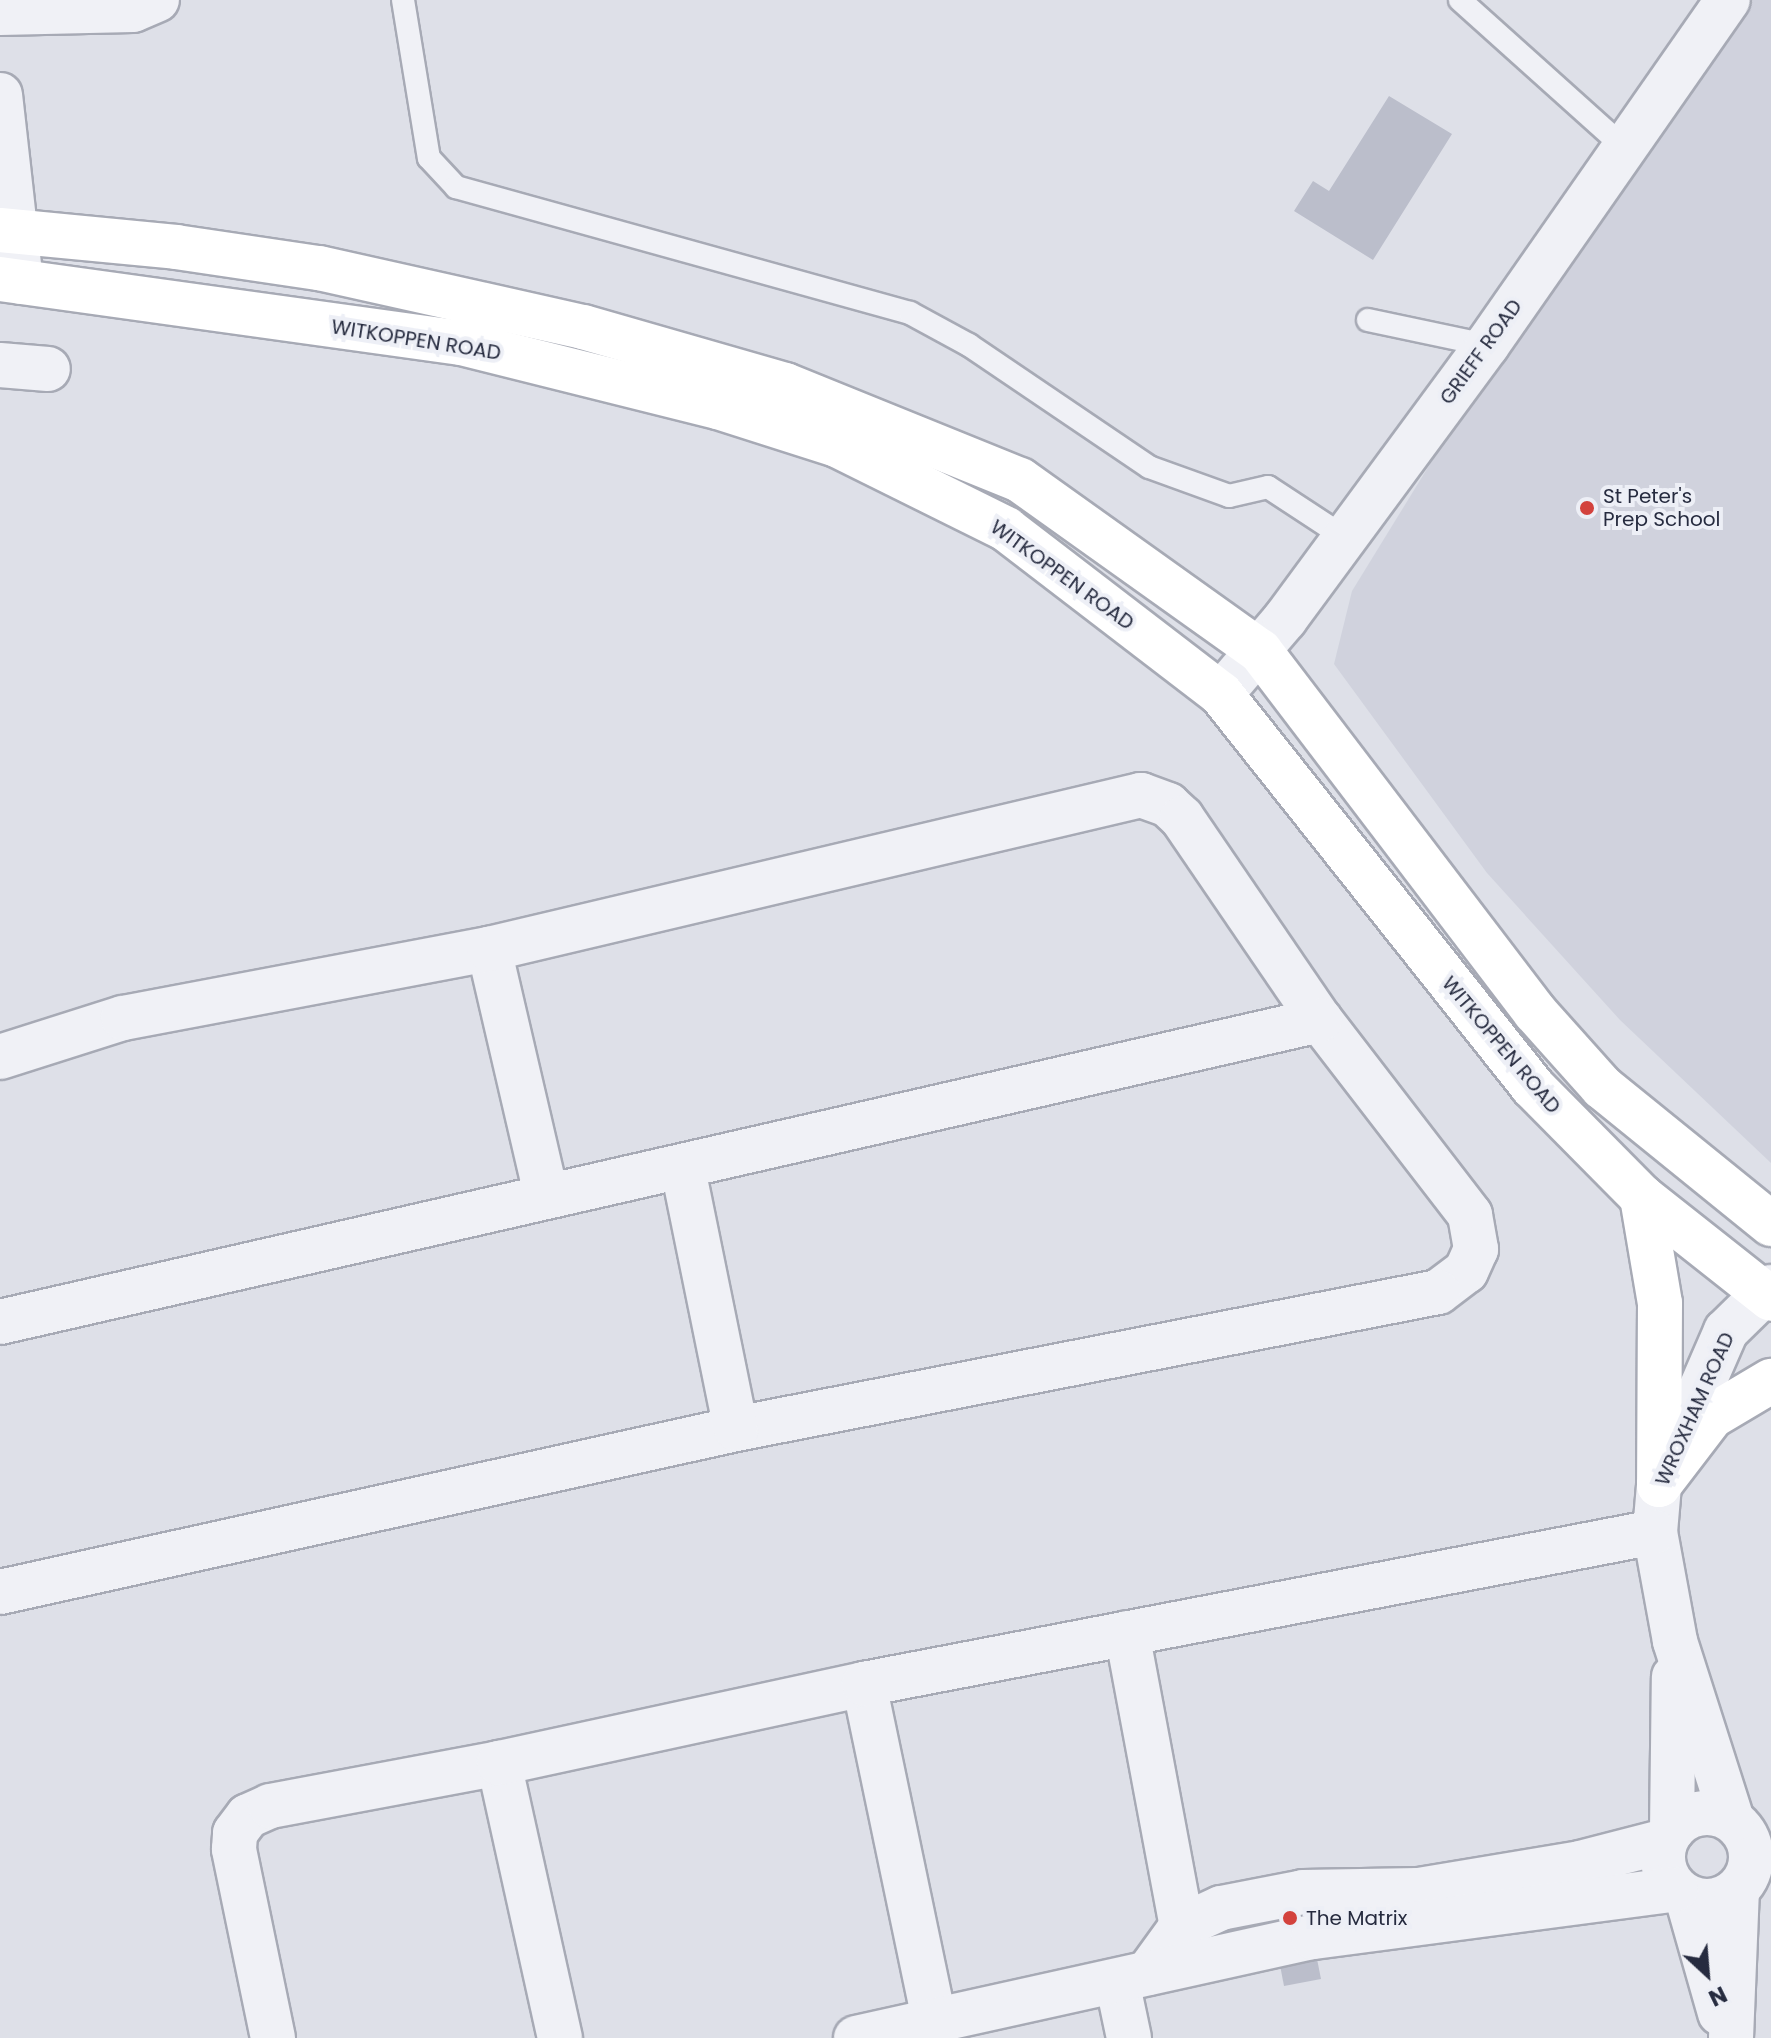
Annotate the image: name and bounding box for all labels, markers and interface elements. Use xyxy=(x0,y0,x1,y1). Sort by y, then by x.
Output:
street label: GRIEFF ROAD xyxy=(1435,295,1527,409)
street label: WITKOPPEN ROAD xyxy=(330,315,502,365)
place label: St Peter's Prep School xyxy=(1603,484,1720,531)
marker: St Peter's Prep School xyxy=(1578,499,1596,517)
street label: WITKOPPEN ROAD xyxy=(986,515,1138,635)
street label: WITKOPPEN ROAD xyxy=(1437,972,1565,1118)
street label: WROXHAM ROAD xyxy=(1650,1329,1740,1489)
place label: The Matrix xyxy=(1306,1906,1407,1930)
marker: The Matrix xyxy=(1281,1909,1299,1927)
north arrow xyxy=(1667,1934,1747,2014)
text: N xyxy=(1704,1978,1732,2014)

